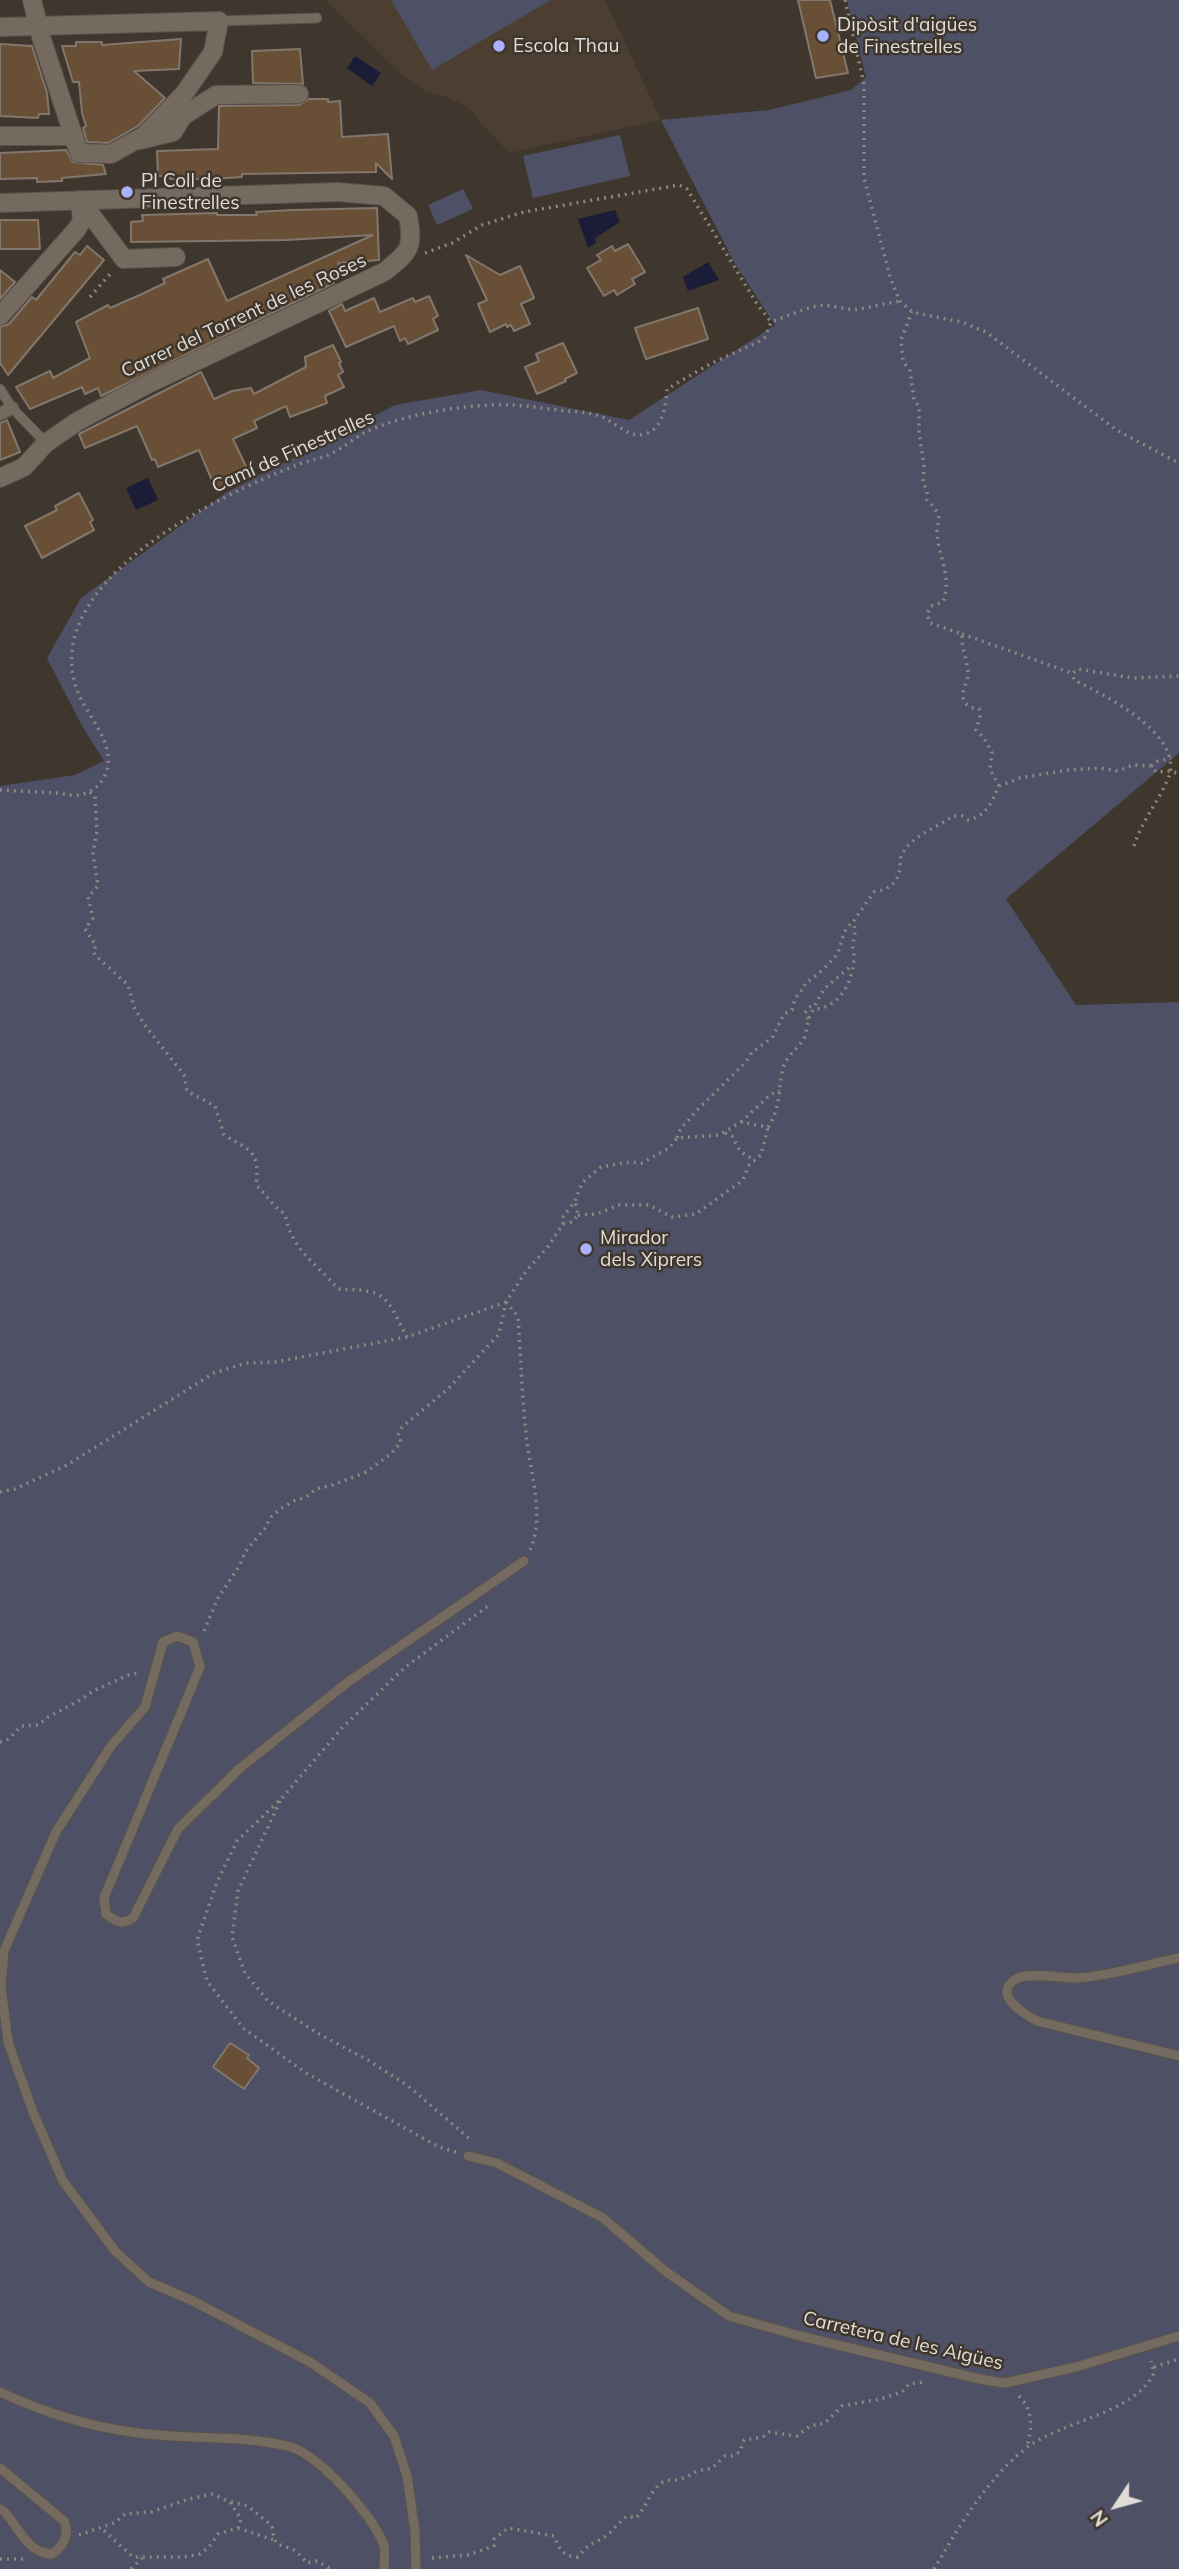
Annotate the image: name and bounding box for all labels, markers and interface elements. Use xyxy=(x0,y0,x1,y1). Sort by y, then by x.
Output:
place label: Dipòsit d'aigües de Finestrelles xyxy=(837,14,977,58)
marker: Dipòsit d'aigües de Finestrelles xyxy=(815,28,831,44)
place label: Escola Thau xyxy=(513,35,619,57)
marker: Escola Thau xyxy=(491,38,507,54)
place label: Pl Coll de Finestrelles xyxy=(141,170,240,214)
marker: Pl Coll de Finestrelles xyxy=(119,184,135,200)
street label: Carrer del Torrent de les Roses xyxy=(118,249,370,383)
street label: Camí de Finestrelles xyxy=(208,406,378,498)
place label: Mirador dels Xiprers xyxy=(600,1227,702,1271)
marker: Mirador dels Xiprers xyxy=(578,1241,594,1257)
street label: Carretera de les Aigües xyxy=(801,2307,1005,2375)
north arrow xyxy=(1081,2471,1151,2541)
text: N xyxy=(1085,2505,1113,2531)

